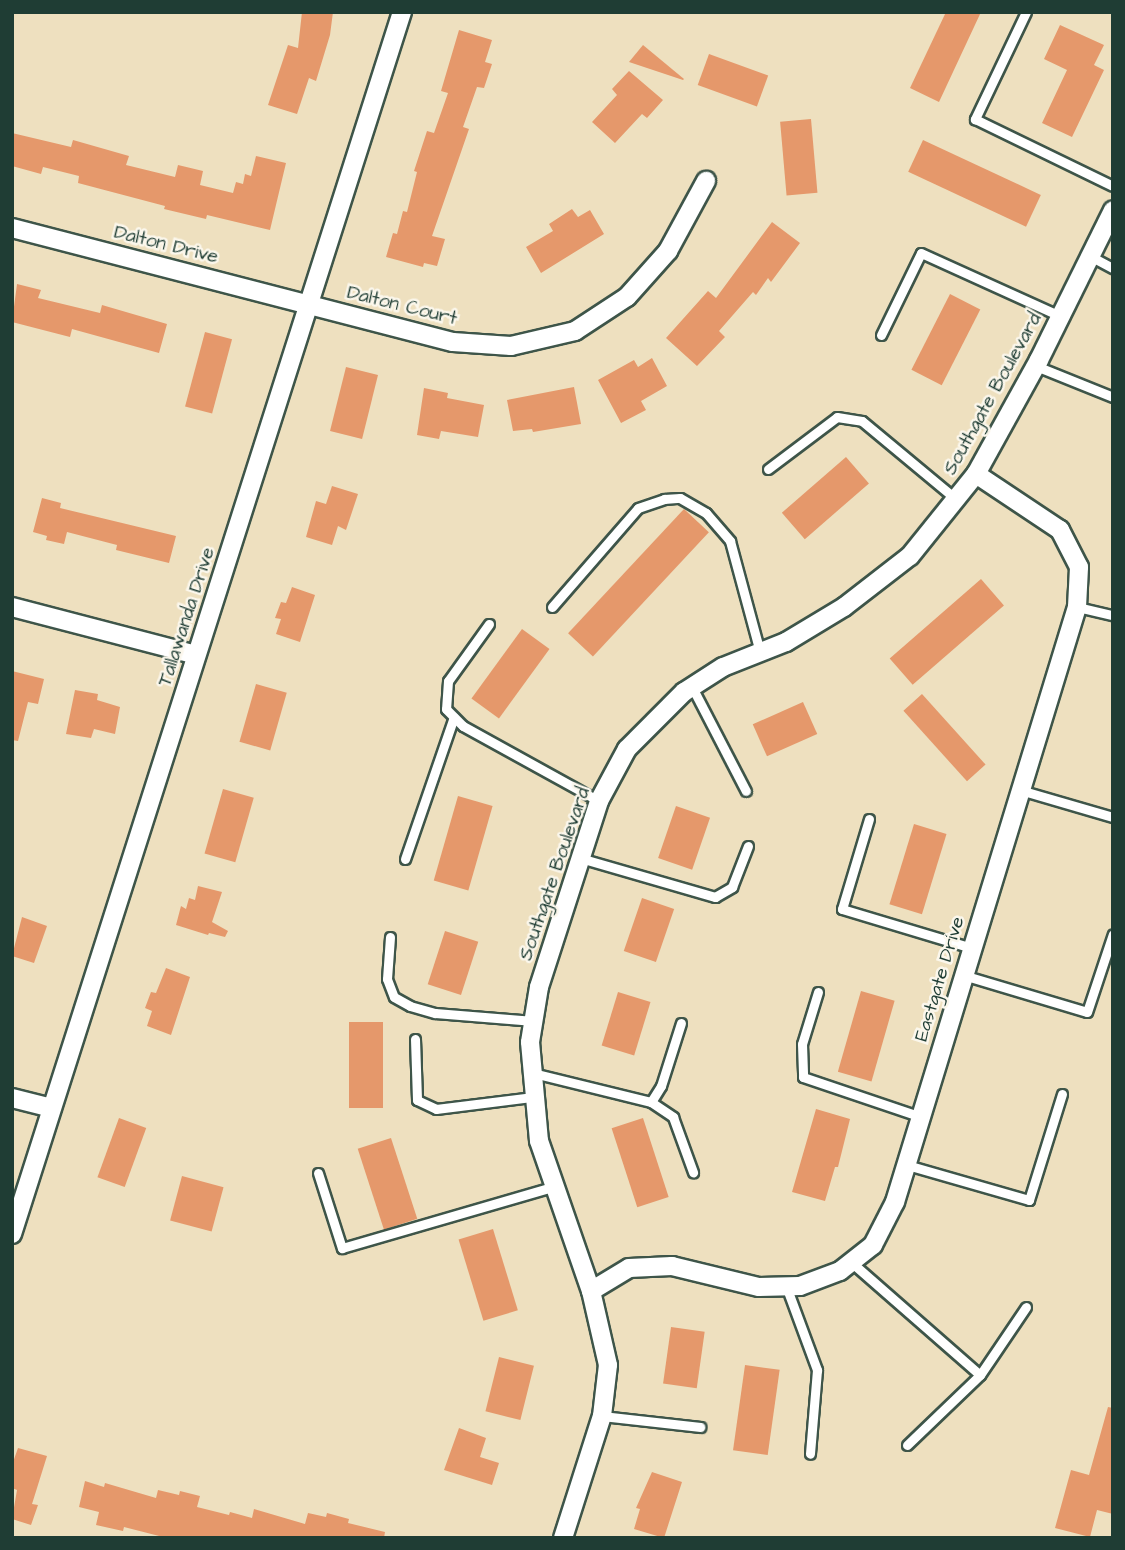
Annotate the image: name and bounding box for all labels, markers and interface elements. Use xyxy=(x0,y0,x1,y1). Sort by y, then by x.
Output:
street label: Dalton Drive xyxy=(112,221,220,269)
street label: Dalton Court xyxy=(345,281,459,331)
street label: Southgate Boulevard xyxy=(939,309,1047,479)
street label: Tallawanda Drive xyxy=(154,545,220,689)
street label: Southgate Boulevard xyxy=(515,784,595,964)
street label: Eastgate Drive xyxy=(910,914,970,1044)

